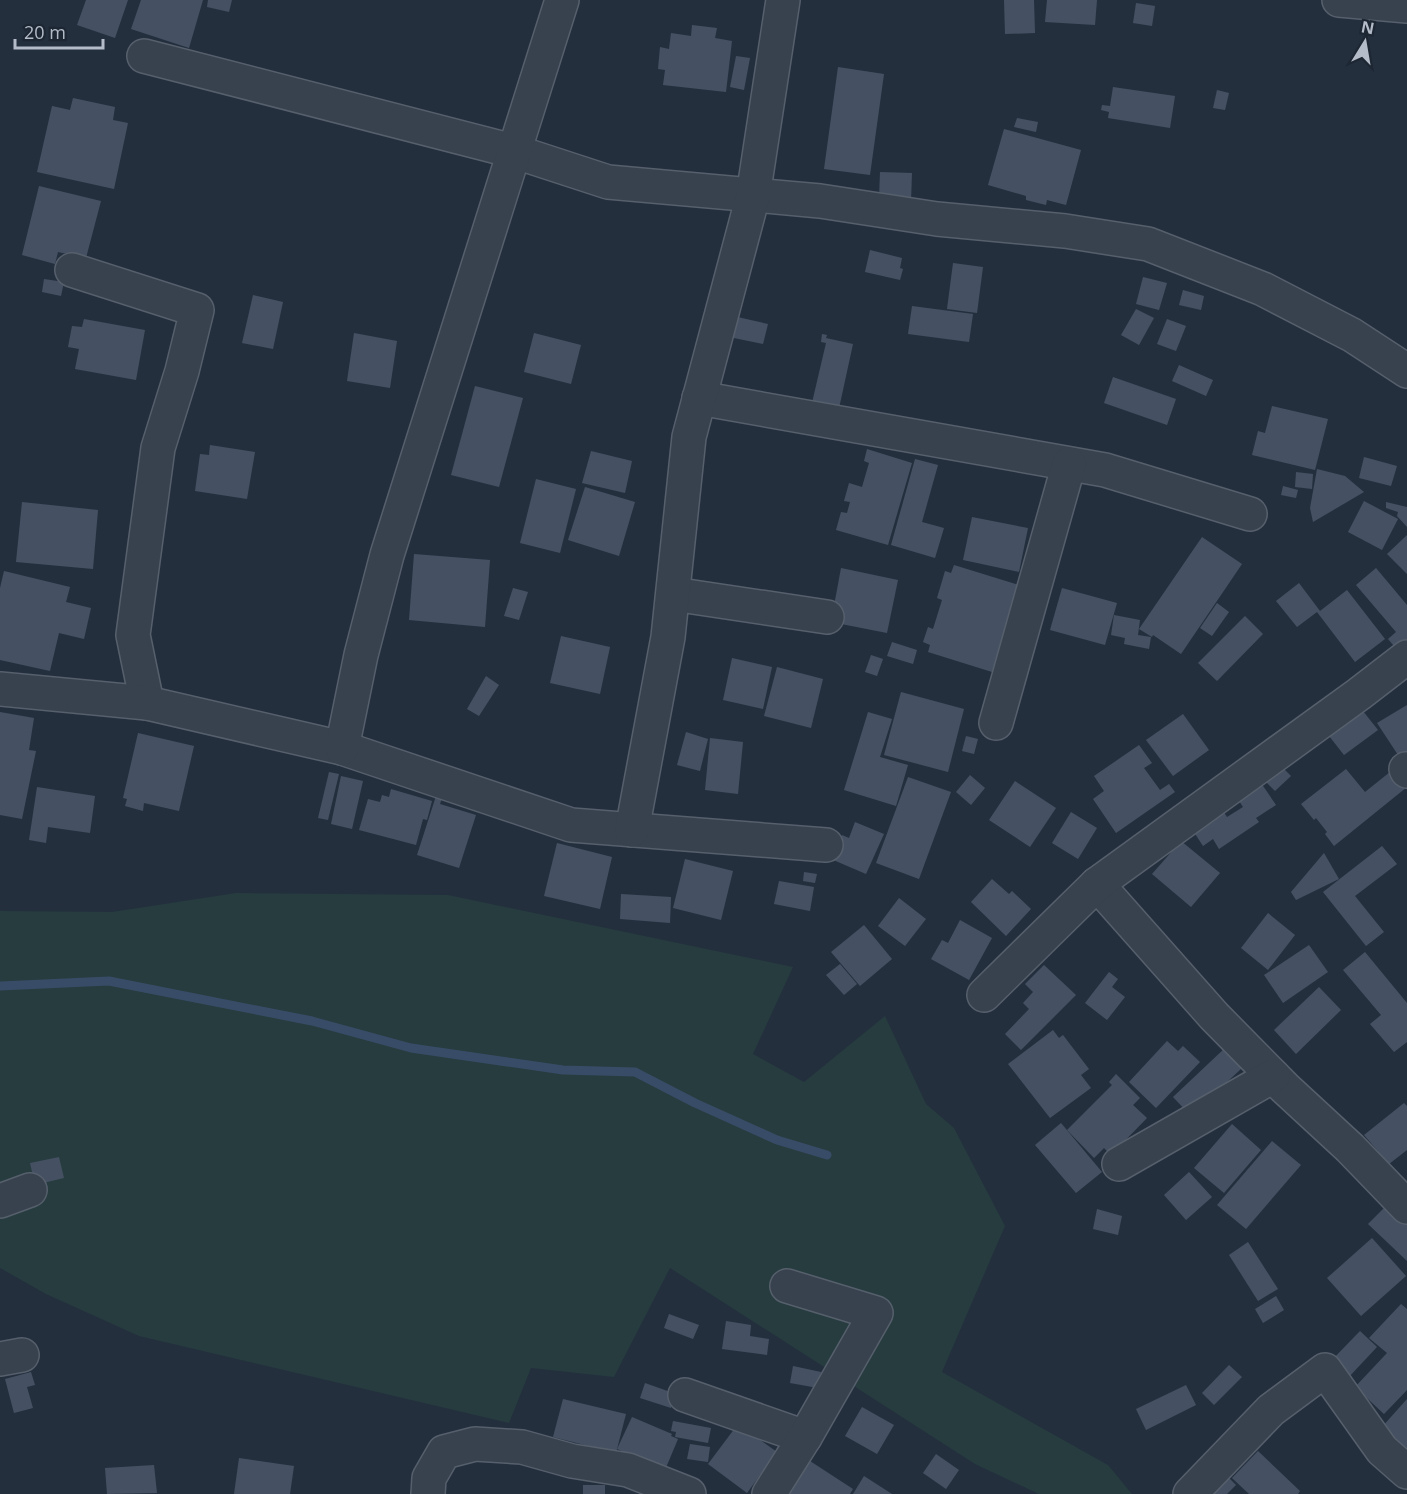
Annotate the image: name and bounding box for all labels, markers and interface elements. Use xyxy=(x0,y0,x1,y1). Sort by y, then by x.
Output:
scale bar xyxy=(15,12,104,50)
north arrow xyxy=(1335,12,1395,72)
text: N xyxy=(1359,15,1376,39)
text: 20 m xyxy=(24,20,66,44)

